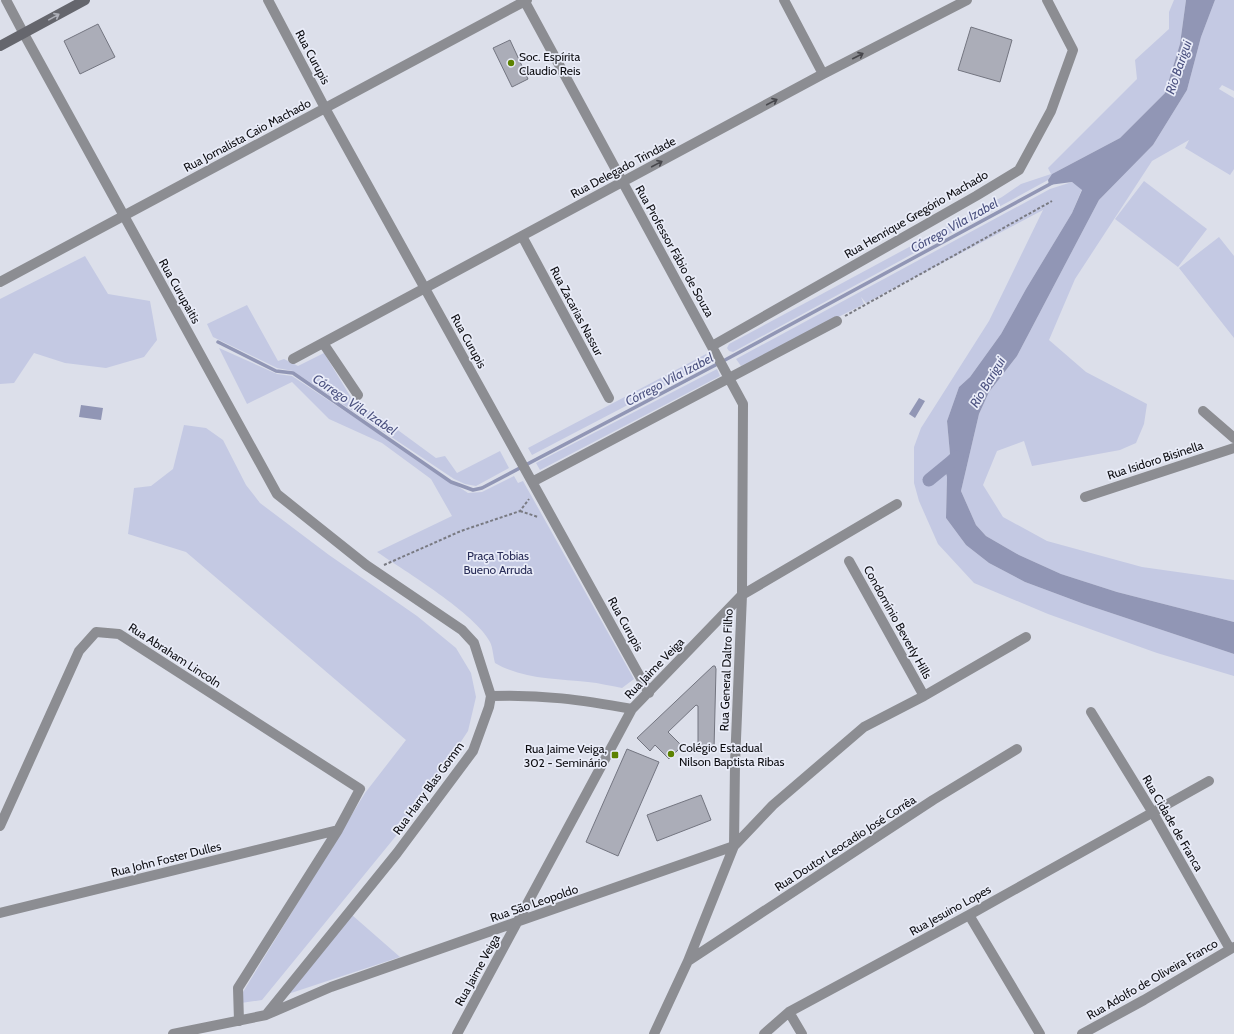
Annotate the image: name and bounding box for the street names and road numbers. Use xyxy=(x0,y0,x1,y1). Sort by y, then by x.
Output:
street label: Rua Curupis xyxy=(292,27,334,87)
street label: Rua Jornalista Caio Machado xyxy=(181,95,313,175)
street label: Rua Delegado Trindade xyxy=(568,133,678,201)
street label: Rua Henrique Gregório Machado xyxy=(841,166,991,261)
street label: Rua Professor Fábio de Souza xyxy=(632,182,718,320)
street label: Rua Curupaitis xyxy=(156,256,204,326)
street label: Rua Zacarias Nassur xyxy=(547,264,607,358)
street label: Rua Curupis xyxy=(448,311,490,371)
street label: Rua Isidoro Bisinella xyxy=(1105,437,1205,483)
street label: Condomínio Beverly Hills xyxy=(861,563,935,681)
street label: Rua Curupis xyxy=(605,594,647,654)
street label: Rua General Daltro Filho xyxy=(716,608,736,732)
street label: Rua Abraham Lincoln xyxy=(126,619,224,691)
street label: Rua Jaime Veiga xyxy=(621,634,687,702)
street label: Rua Harry Blas Gomm xyxy=(389,739,467,837)
street label: Rua Cidade de Franca xyxy=(1139,772,1207,874)
street label: Rua Doutor Leocadio José Corrêa xyxy=(772,792,919,894)
street label: Rua John Foster Dulles xyxy=(109,838,223,880)
street label: Rua São Leopoldo xyxy=(488,881,580,925)
street label: Rua Jesuino Lopes xyxy=(907,881,993,939)
street label: Rua Jaime Veiga xyxy=(451,931,503,1008)
street label: Rua Adolfo de Oliveira Franco xyxy=(1084,935,1221,1023)

